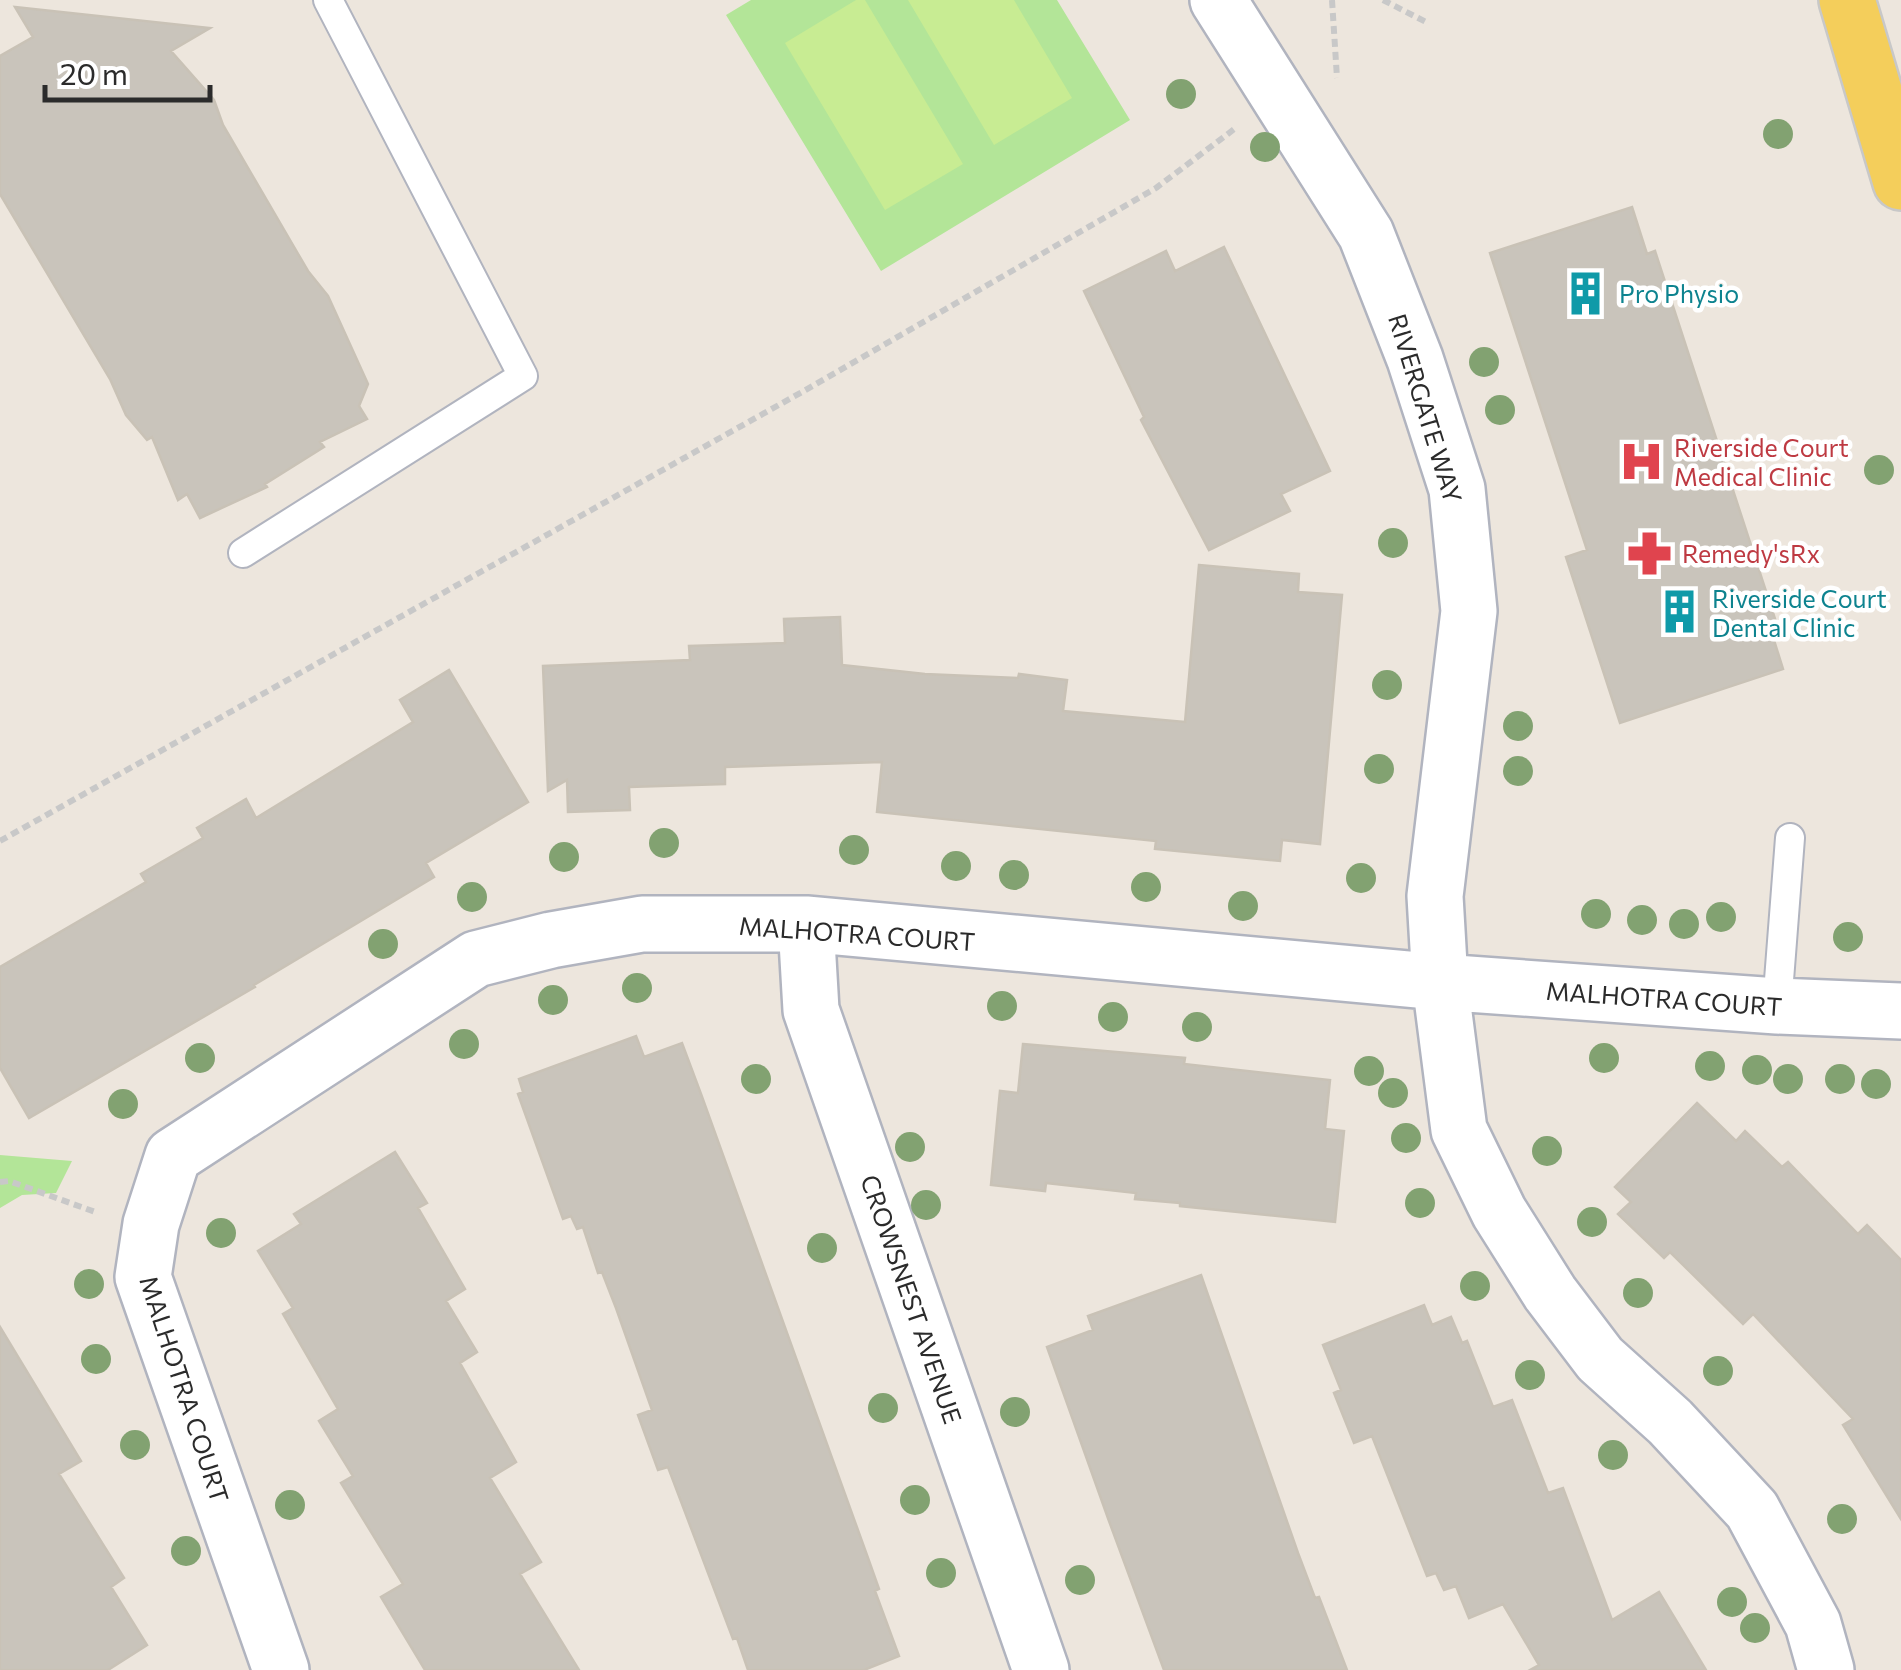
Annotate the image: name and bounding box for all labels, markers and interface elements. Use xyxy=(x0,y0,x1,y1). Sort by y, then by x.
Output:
scale bar xyxy=(45,40,210,102)
text: 20 m xyxy=(60,54,128,91)
building icon: Pro Physio xyxy=(1562,269,1610,317)
place label: Pro Physio xyxy=(1619,278,1739,308)
street label: RIVERGATE WAY xyxy=(1383,310,1469,506)
place label: Riverside Court Medical Clinic xyxy=(1674,432,1849,491)
hospital icon: Riverside Court Medical Clinic xyxy=(1617,437,1665,485)
pharmacy icon: Remedy'sRx xyxy=(1625,529,1673,577)
place label: Remedy'sRx xyxy=(1682,538,1820,568)
place label: Riverside Court Dental Clinic xyxy=(1712,583,1887,642)
building icon: Riverside Court Dental Clinic xyxy=(1655,588,1703,636)
street label: MALHOTRA COURT xyxy=(738,910,976,956)
street label: MALHOTRA COURT xyxy=(1545,975,1783,1021)
street label: CROWSNEST AVENUE xyxy=(855,1171,969,1427)
street label: MALHOTRA COURT xyxy=(134,1272,236,1506)

